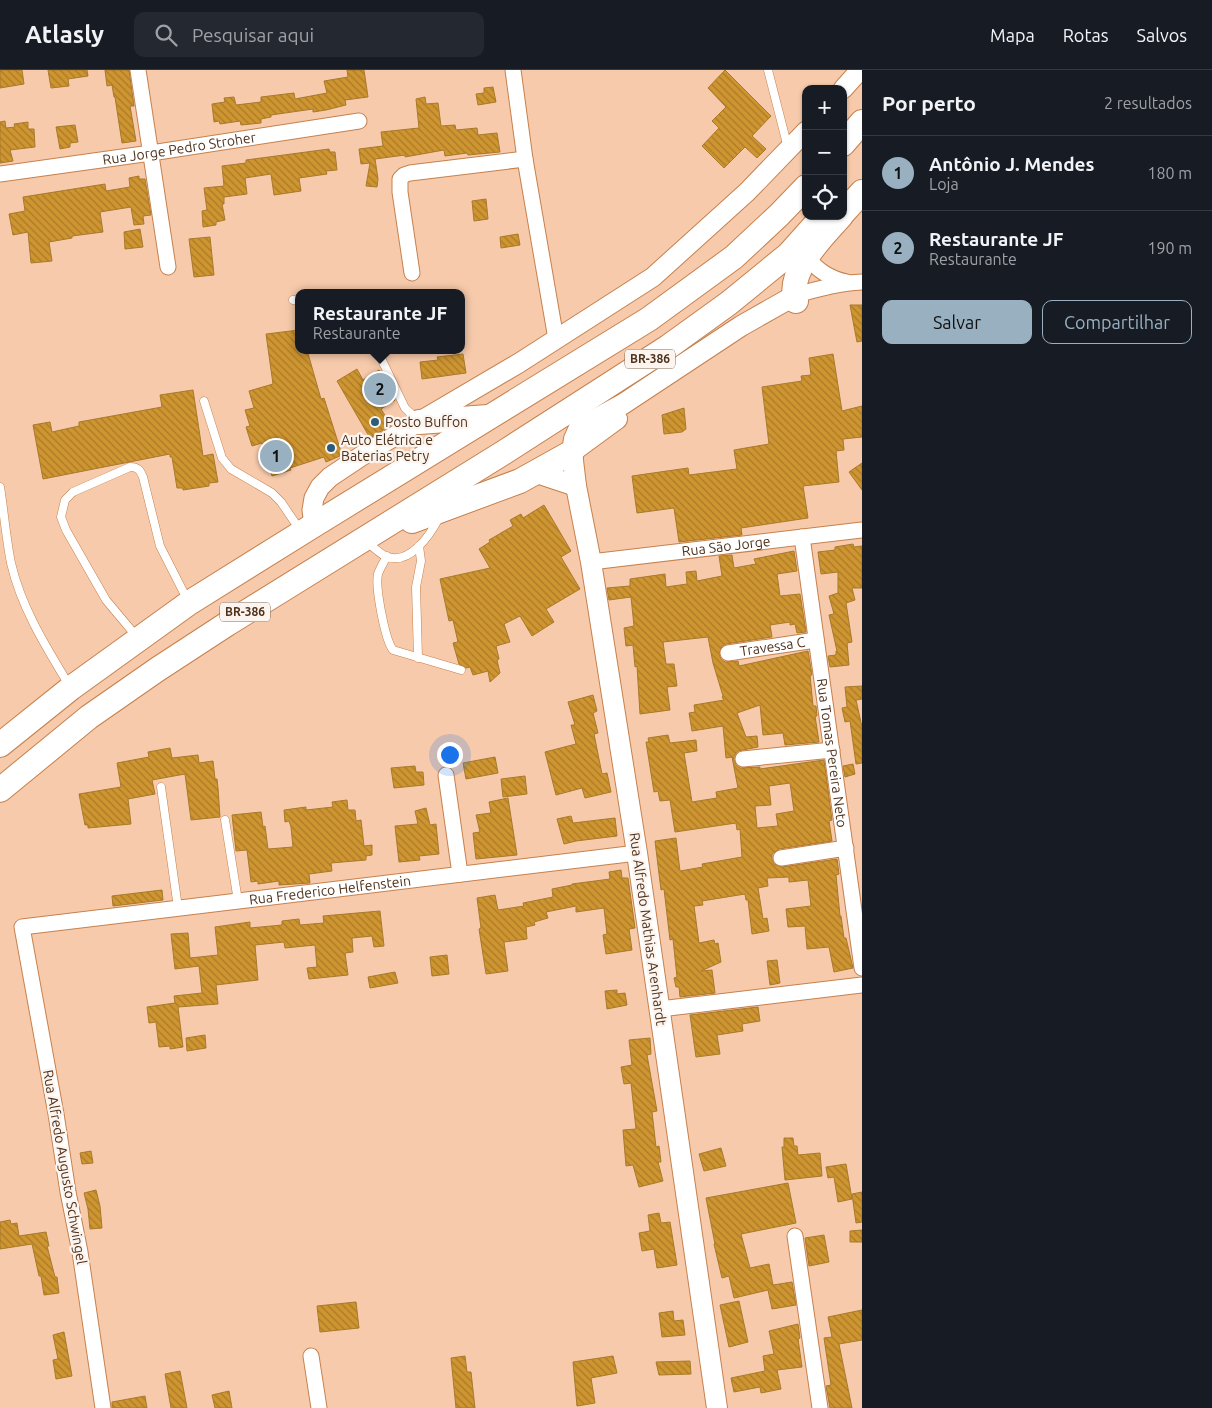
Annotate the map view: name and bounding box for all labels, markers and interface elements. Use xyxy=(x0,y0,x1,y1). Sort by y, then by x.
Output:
search box xyxy=(134,12,484,57)
text: Atlasly xyxy=(25,21,104,48)
icon: search xyxy=(152,21,180,49)
text: Pesquisar aqui xyxy=(192,24,314,46)
text: Mapa xyxy=(990,25,1035,45)
text: Rotas xyxy=(1063,25,1109,45)
text: Salvos xyxy=(1137,25,1187,45)
map controls xyxy=(802,85,847,220)
button: + xyxy=(802,85,847,130)
text: Por perto xyxy=(882,91,976,115)
text: 2 resultados xyxy=(1104,94,1192,112)
street label: Rua Jorge Pedro Stroher xyxy=(102,129,258,168)
button: − xyxy=(802,130,847,175)
text: Antônio J. Mendes xyxy=(929,153,1094,175)
text: 1 xyxy=(893,164,903,182)
text: 180 m xyxy=(1147,164,1192,182)
button: locate xyxy=(802,175,847,220)
text: Loja xyxy=(929,175,959,193)
text: Restaurante JF xyxy=(929,228,1063,250)
text: 2 xyxy=(893,239,903,257)
text: 190 m xyxy=(1147,239,1192,257)
text: Restaurante xyxy=(929,250,1017,268)
popup xyxy=(295,289,465,354)
button: Salvar xyxy=(882,300,1032,344)
button: Compartilhar xyxy=(1042,300,1192,344)
text: Restaurante JF xyxy=(313,302,447,324)
text: Restaurante xyxy=(313,324,401,342)
road number: BR-386 xyxy=(625,350,675,368)
pin: 2 xyxy=(364,370,396,408)
place label: Posto Buffon xyxy=(385,414,468,430)
marker: Posto Buffon xyxy=(369,416,381,428)
place label: Auto Elétrica e Baterias Petry xyxy=(341,432,433,464)
pin: 1 xyxy=(260,437,292,475)
marker: Auto Elétrica e Baterias Petry xyxy=(325,442,337,454)
street label: Rua São Jorge xyxy=(681,533,771,559)
road number: BR-386 xyxy=(220,602,270,622)
street label: Travessa C xyxy=(739,634,806,659)
street label: Rua Tomas Pereira Neto xyxy=(814,677,850,829)
your location xyxy=(437,742,463,768)
street label: Rua Alfredo Mathias Arenhardt xyxy=(627,831,670,1027)
street label: Rua Frederico Helfenstein xyxy=(248,872,412,908)
street label: Rua Alfredo Augusto Schwingel xyxy=(40,1068,90,1266)

